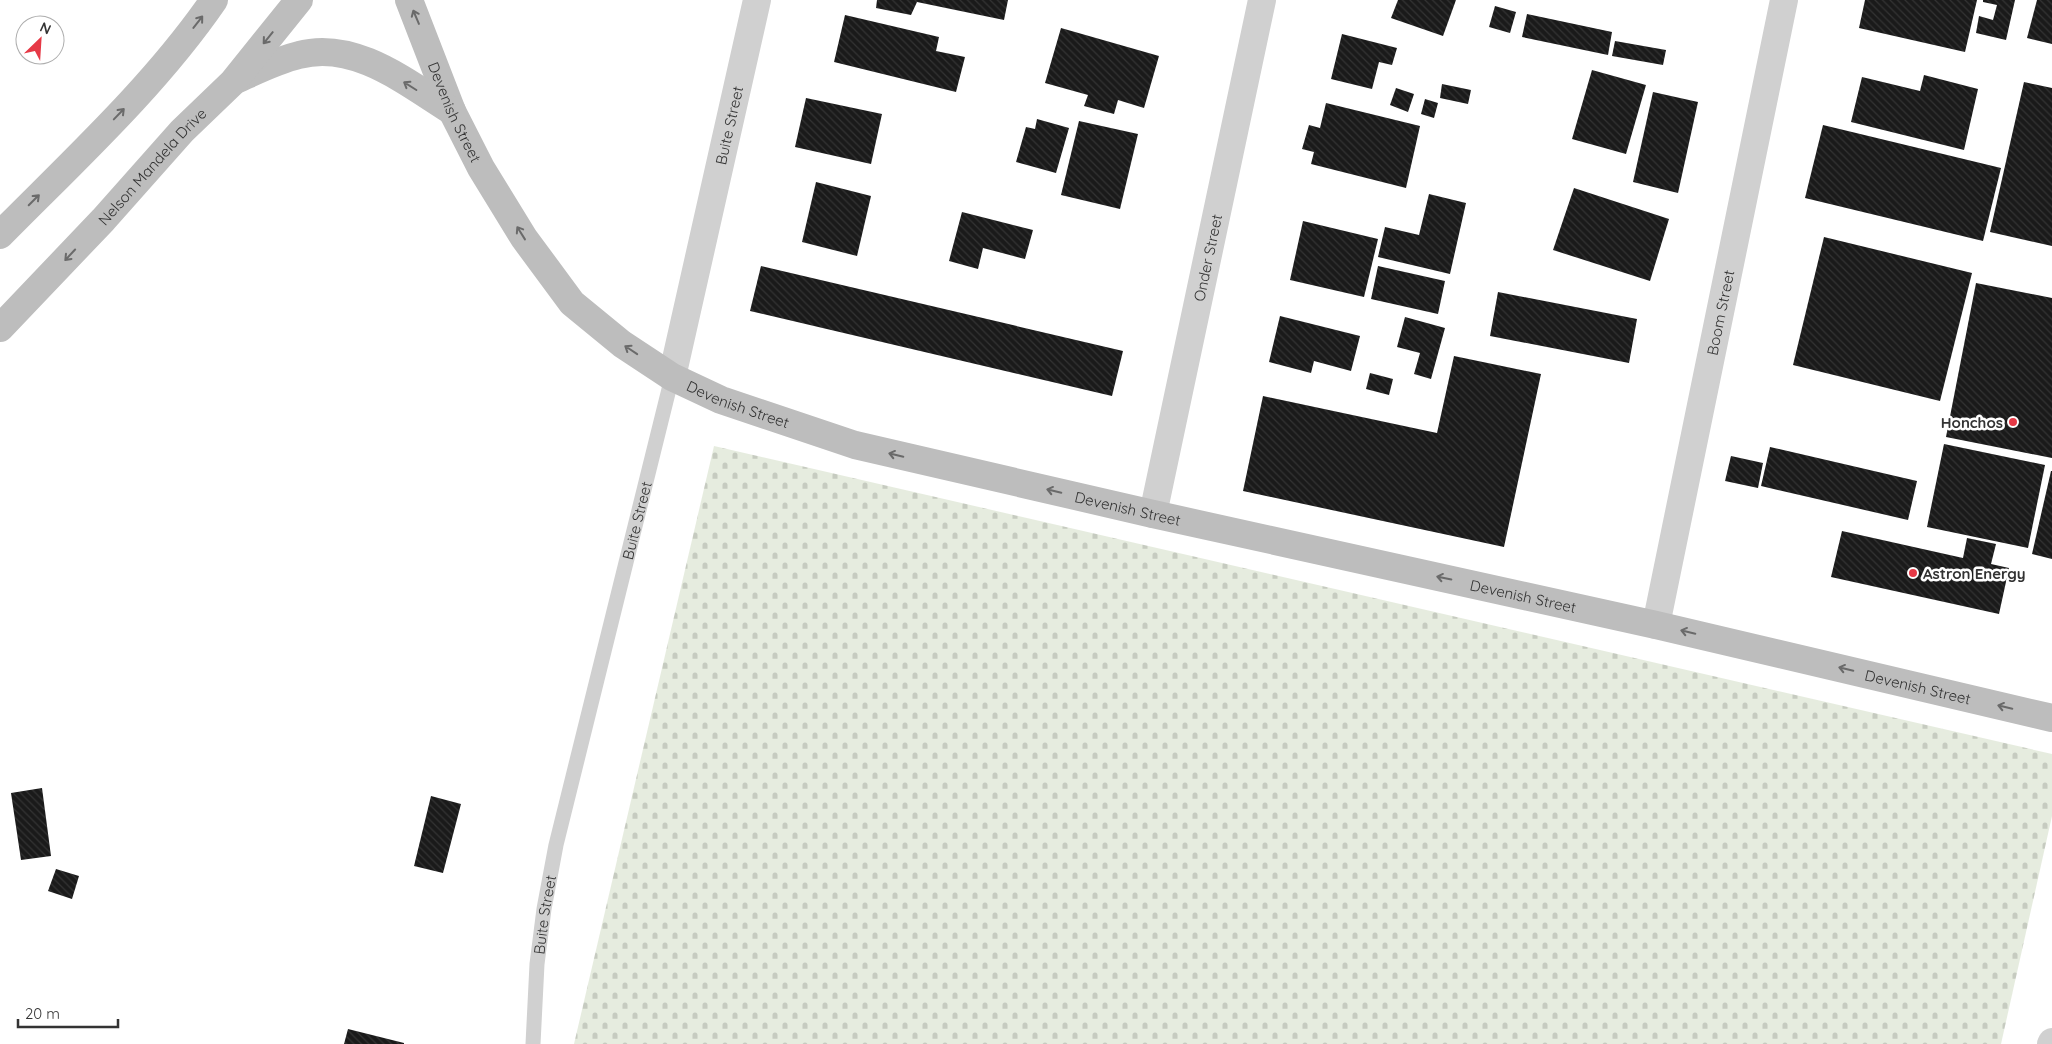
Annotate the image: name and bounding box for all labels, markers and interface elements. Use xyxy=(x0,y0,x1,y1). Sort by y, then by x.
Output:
one-way arrow xyxy=(410,9,419,24)
north arrow xyxy=(15,15,65,65)
one-way arrow xyxy=(193,16,204,29)
text: N xyxy=(37,18,54,39)
one-way arrow xyxy=(263,31,274,44)
street label: Devenish Street xyxy=(424,59,486,165)
one-way arrow xyxy=(404,80,418,90)
street label: Buite Street xyxy=(711,84,747,167)
street label: Nelson Mandela Drive xyxy=(94,103,210,229)
one-way arrow xyxy=(113,107,125,120)
one-way arrow xyxy=(28,194,40,207)
street label: Onder Street xyxy=(1189,212,1226,303)
one-way arrow xyxy=(516,226,526,240)
one-way arrow xyxy=(64,249,76,262)
street label: Boom Street xyxy=(1702,268,1738,357)
one-way arrow xyxy=(625,345,639,355)
street label: Devenish Street xyxy=(684,376,792,432)
place label: Honchos xyxy=(1941,413,2003,432)
marker: Honchos xyxy=(2007,416,2019,428)
one-way arrow xyxy=(888,450,904,459)
street label: Buite Street xyxy=(618,479,655,562)
one-way arrow xyxy=(1047,486,1063,495)
street label: Devenish Street xyxy=(1073,487,1183,529)
place label: Astron Energy xyxy=(1923,564,2026,583)
marker: Astron Energy xyxy=(1907,567,1919,579)
one-way arrow xyxy=(1437,573,1453,582)
street label: Devenish Street xyxy=(1468,575,1578,617)
one-way arrow xyxy=(1681,627,1697,636)
one-way arrow xyxy=(1839,664,1855,673)
street label: Devenish Street xyxy=(1863,665,1973,708)
one-way arrow xyxy=(1997,702,2013,711)
street label: Buite Street xyxy=(529,873,560,955)
scale bar xyxy=(18,996,118,1028)
text: 20 m xyxy=(25,1004,60,1023)

